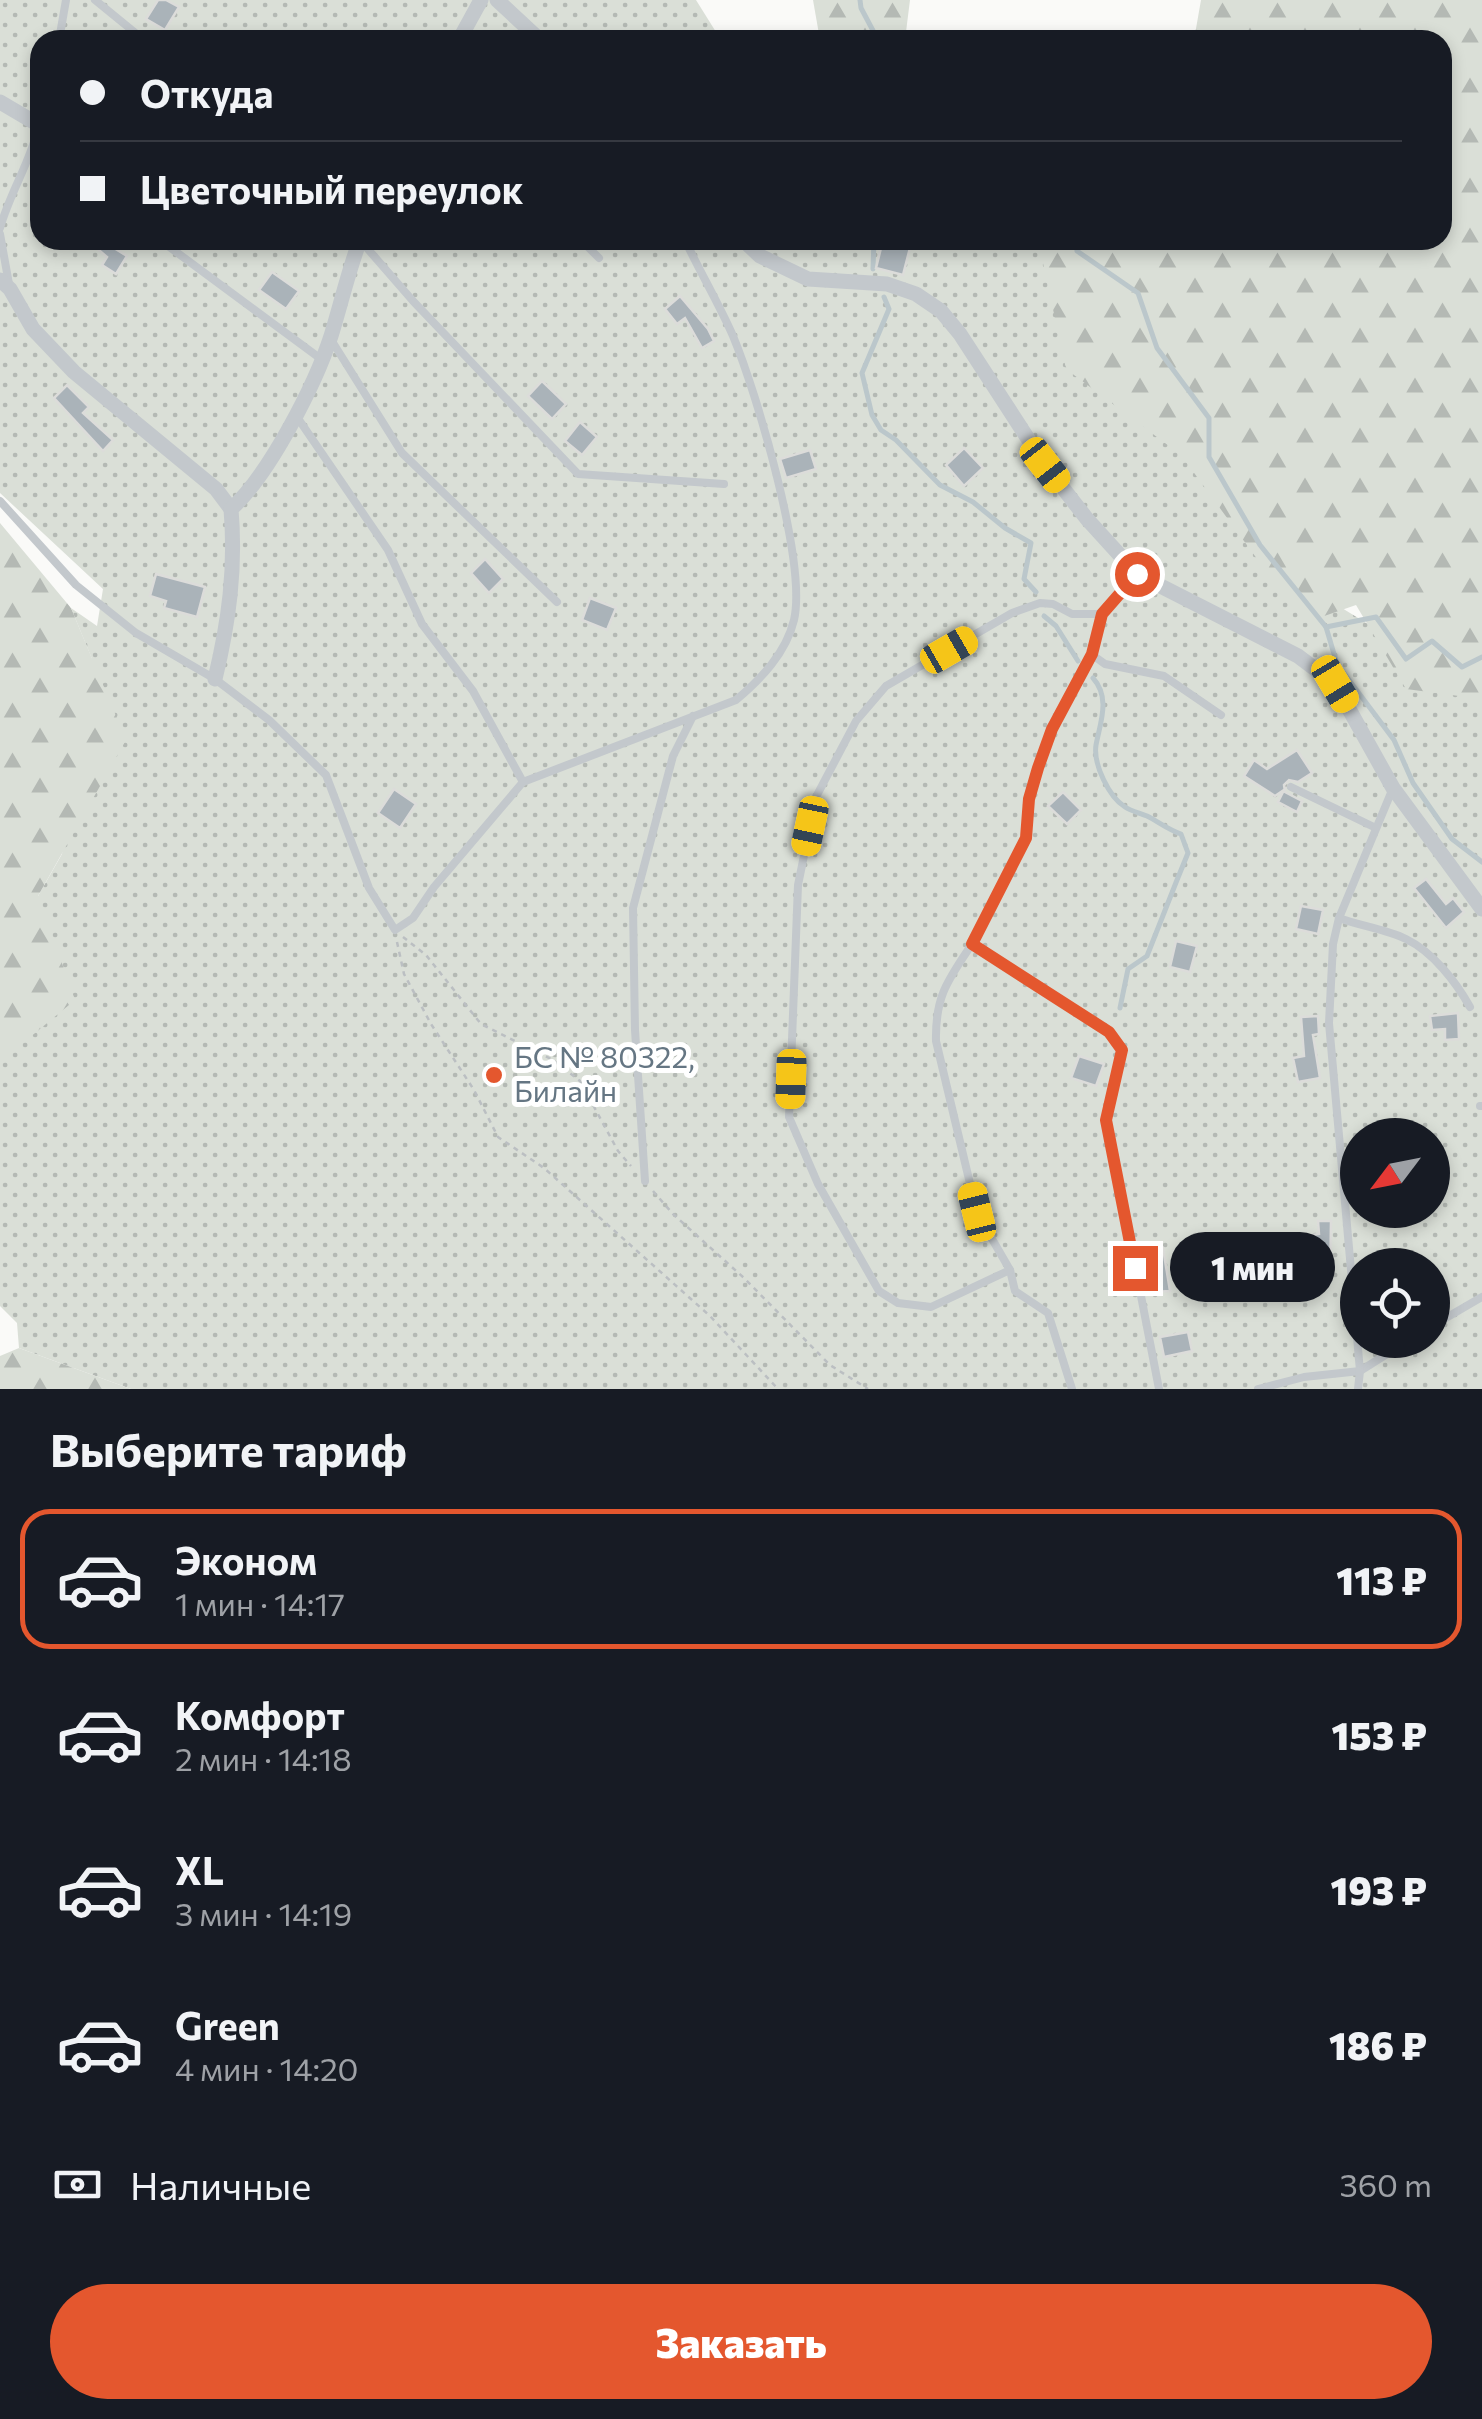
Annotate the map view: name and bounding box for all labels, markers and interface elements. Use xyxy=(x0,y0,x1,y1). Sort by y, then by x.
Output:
text: Откуда xyxy=(140,69,273,116)
text: Цветочный переулок xyxy=(140,165,523,212)
car xyxy=(1015,432,1075,498)
route start xyxy=(1115,552,1160,597)
car xyxy=(916,622,982,678)
car xyxy=(1307,651,1363,717)
car xyxy=(789,794,831,858)
place label: БС № 80322, Билайн xyxy=(514,1037,695,1108)
car xyxy=(775,1048,807,1110)
marker: БС № 80322, Билайн xyxy=(483,1064,505,1086)
north arrow xyxy=(1340,1118,1450,1228)
map controls xyxy=(1340,1118,1450,1358)
car xyxy=(955,1179,999,1245)
callout: 1 мин xyxy=(1170,1233,1335,1303)
route end xyxy=(1113,1246,1158,1291)
text: 1 мин xyxy=(1211,1247,1294,1287)
button: locate xyxy=(1340,1248,1450,1358)
text: Выберите тариф xyxy=(50,1421,407,1476)
icon: car xyxy=(55,1534,145,1624)
text: Эконом xyxy=(175,1536,317,1583)
text: 113 ₽ xyxy=(1336,1556,1427,1603)
text: 1 мин · 14:17 xyxy=(175,1583,345,1623)
icon: car xyxy=(55,1689,145,1779)
text: Комфорт xyxy=(175,1691,345,1738)
text: 153 ₽ xyxy=(1332,1711,1427,1758)
text: 2 мин · 14:18 xyxy=(175,1738,352,1778)
icon: car xyxy=(55,1844,145,1934)
text: XL xyxy=(175,1846,224,1893)
text: 193 ₽ xyxy=(1331,1866,1427,1913)
text: 3 мин · 14:19 xyxy=(175,1893,352,1933)
icon: car xyxy=(55,1999,145,2089)
text: Green xyxy=(175,2001,280,2048)
text: 186 ₽ xyxy=(1329,2021,1427,2068)
text: 4 мин · 14:20 xyxy=(175,2048,358,2088)
icon: cash xyxy=(50,2157,105,2212)
text: Наличные xyxy=(130,2161,311,2208)
text: 360 m xyxy=(1339,2164,1432,2204)
button: Заказать xyxy=(50,2284,1432,2399)

